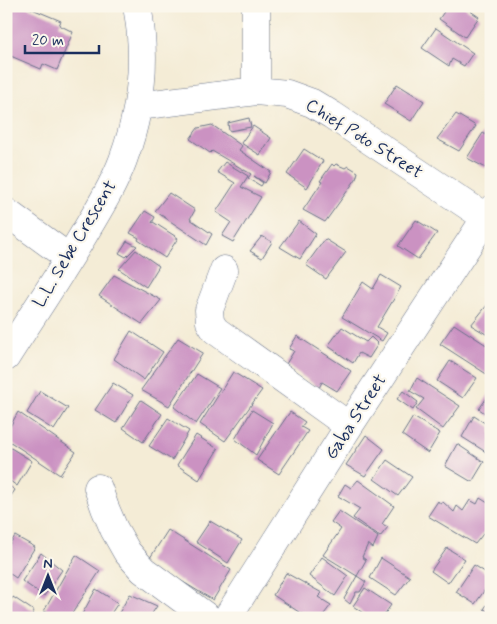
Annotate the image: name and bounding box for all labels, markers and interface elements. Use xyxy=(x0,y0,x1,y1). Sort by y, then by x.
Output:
scale bar xyxy=(25,22,99,54)
text: 20 m xyxy=(32,31,64,51)
street label: Chief Poto Street xyxy=(301,93,427,185)
street label: L.L. Sebe Crescent xyxy=(27,176,123,312)
street label: Gaba Street xyxy=(319,370,393,464)
north arrow xyxy=(22,552,72,602)
text: N xyxy=(43,555,53,573)

